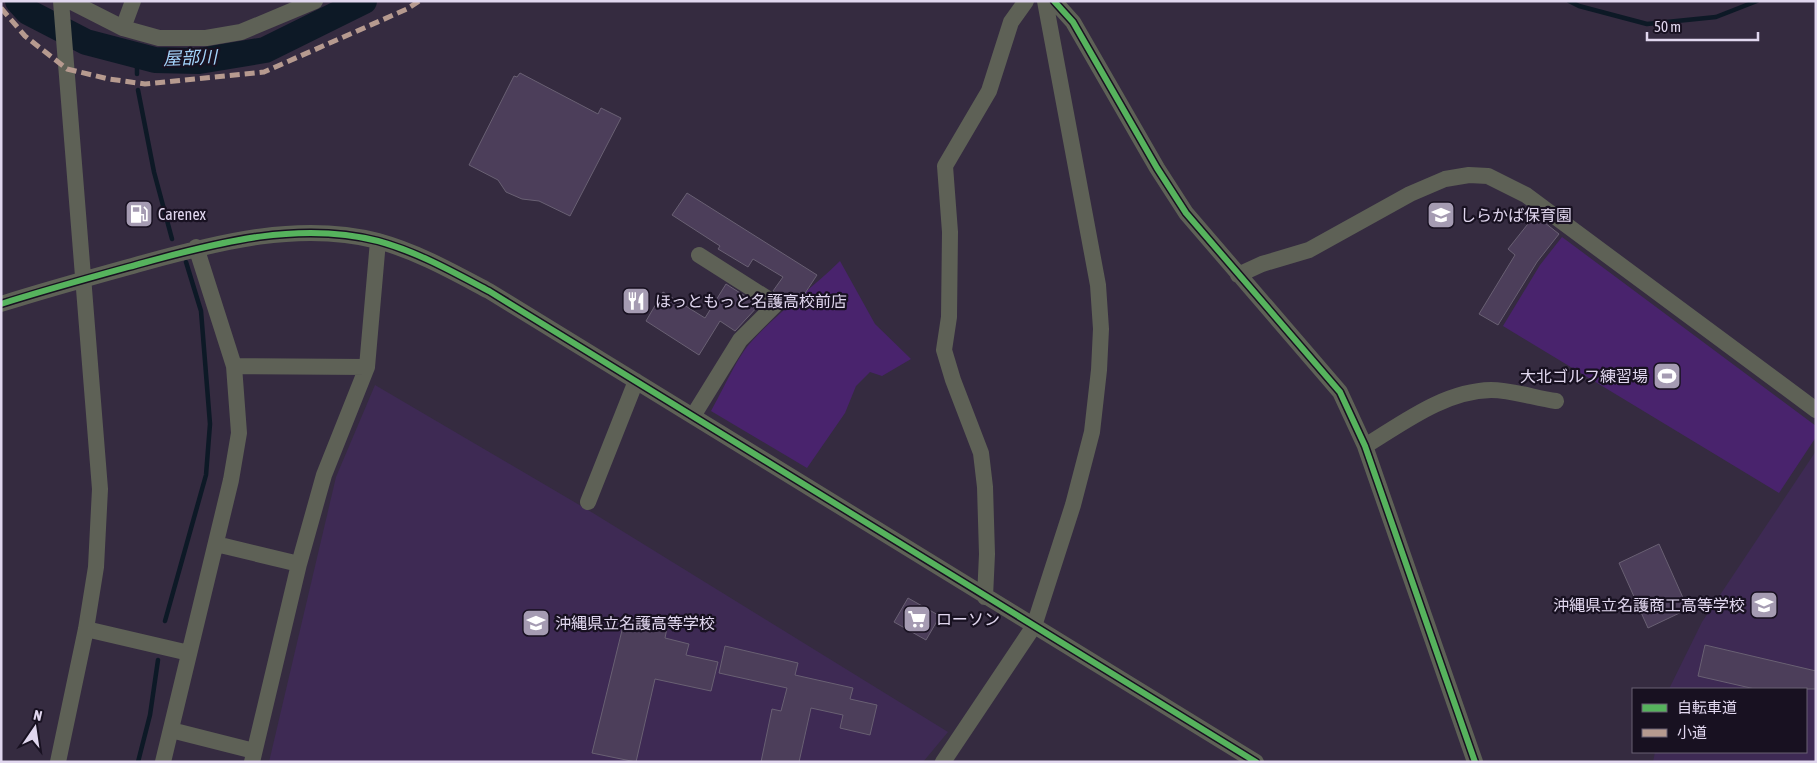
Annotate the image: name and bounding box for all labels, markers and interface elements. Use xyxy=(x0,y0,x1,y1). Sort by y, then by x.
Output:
scale bar xyxy=(1647,10,1758,42)
text: 50 m xyxy=(1654,18,1681,35)
water label: 屋部川 xyxy=(163,46,219,69)
fuel station icon: Carenex xyxy=(124,199,154,229)
school or university icon: しらかば保育園 xyxy=(1426,200,1456,230)
place label: Carenex xyxy=(158,205,206,223)
place label: しらかば保育園 xyxy=(1460,206,1572,224)
restaurant icon: ほっともっと名護高校前店 xyxy=(621,286,651,316)
place label: ほっともっと名護高校前店 xyxy=(655,292,847,310)
sports icon: 大北ゴルフ練習場 xyxy=(1652,361,1682,391)
place label: 大北ゴルフ練習場 xyxy=(1520,367,1648,385)
school or university icon: 沖縄県立名護商工高等学校 xyxy=(1749,590,1779,620)
place label: 沖縄県立名護商工高等学校 xyxy=(1553,596,1745,614)
supermarket icon: ローソン xyxy=(902,604,932,634)
school or university icon: 沖縄県立名護高等学校 xyxy=(521,608,551,638)
place label: ローソン xyxy=(936,610,1000,628)
place label: 沖縄県立名護高等学校 xyxy=(555,614,715,632)
legend xyxy=(1632,688,1807,753)
text: 自転車道 xyxy=(1677,699,1737,716)
north arrow xyxy=(10,703,60,753)
text: N xyxy=(32,707,44,724)
text: 小道 xyxy=(1677,724,1707,741)

